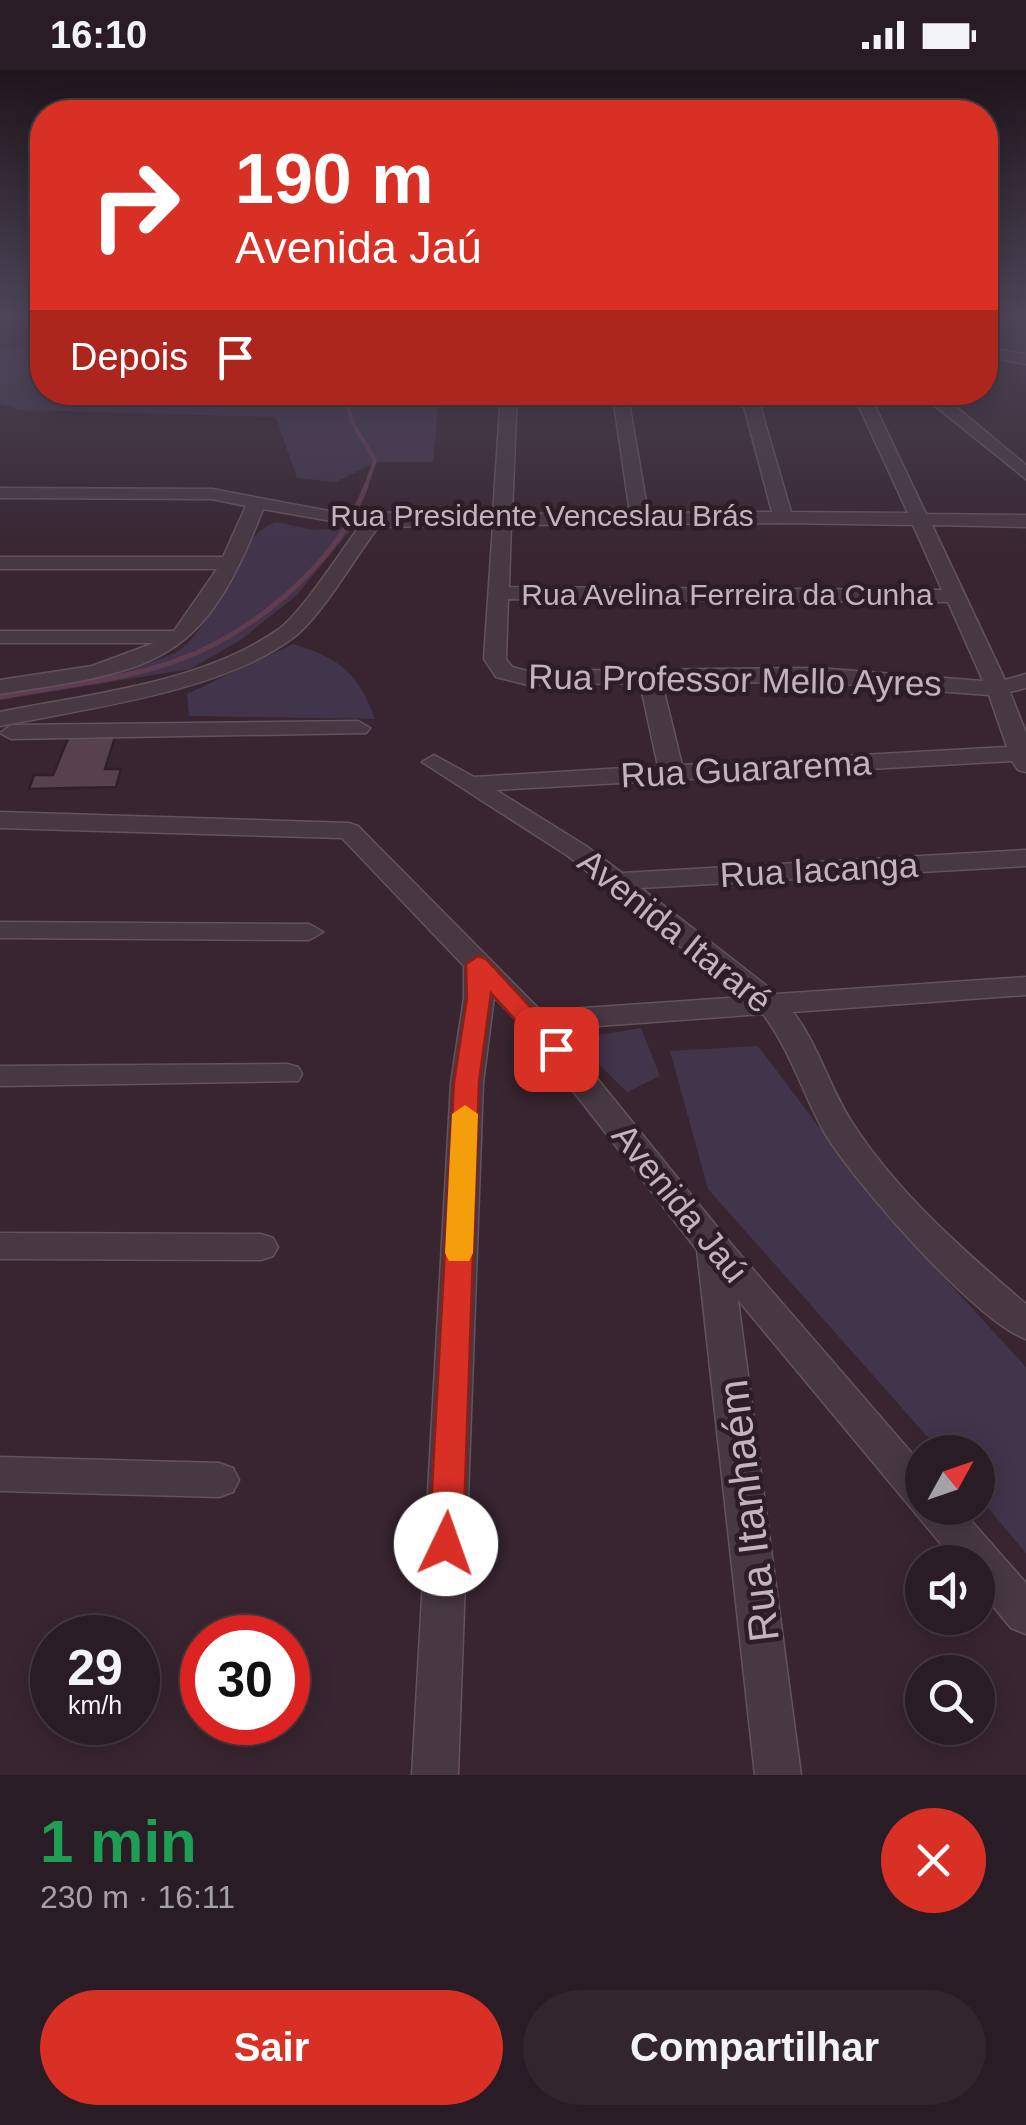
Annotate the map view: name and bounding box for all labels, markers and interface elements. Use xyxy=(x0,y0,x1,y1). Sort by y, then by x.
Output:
text: 16:10 xyxy=(50,14,147,56)
icon: right xyxy=(70,140,200,270)
text: 190 m xyxy=(235,140,433,218)
text: Avenida Jaú xyxy=(235,222,482,273)
icon: arrive xyxy=(208,330,263,385)
text: Depois xyxy=(70,336,188,378)
street label: Rua Presidente Venceslau Brás xyxy=(330,499,754,532)
street label: Rua Avelina Ferreira da Cunha xyxy=(521,578,933,611)
street label: Rua Professor Mello Ayres xyxy=(528,656,942,703)
street label: Rua Guararema xyxy=(620,742,873,795)
street label: Avenida Itararé xyxy=(571,841,780,1020)
street label: Rua Iacanga xyxy=(719,845,920,894)
pin xyxy=(514,1007,599,1092)
icon: arrive xyxy=(529,1022,584,1077)
street label: Avenida Jaú xyxy=(605,1116,756,1290)
street label: Rua Itanhaém xyxy=(709,1377,788,1645)
north arrow xyxy=(905,1435,995,1525)
map controls xyxy=(905,1435,995,1745)
position arrow xyxy=(394,1492,498,1596)
button: sound xyxy=(905,1545,995,1635)
speed limit sign: 30 xyxy=(180,1615,310,1745)
text: 29 xyxy=(67,1640,123,1696)
button: search xyxy=(905,1655,995,1745)
text: km/h xyxy=(68,1691,122,1719)
text: 1 min xyxy=(40,1808,197,1875)
button: close xyxy=(881,1808,986,1913)
text: 230 m · 16:11 xyxy=(40,1879,235,1915)
button: Sair xyxy=(40,1990,503,2105)
button: Compartilhar xyxy=(523,1990,986,2105)

